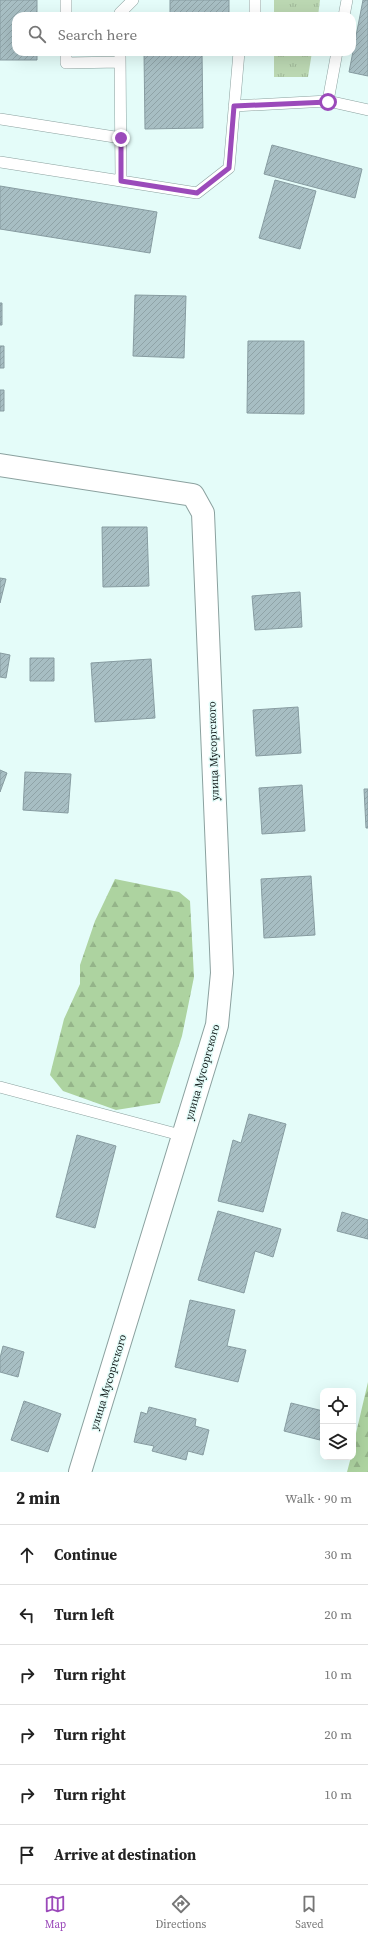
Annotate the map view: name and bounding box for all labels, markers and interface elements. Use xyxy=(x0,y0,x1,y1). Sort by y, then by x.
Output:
search box xyxy=(12,12,356,56)
icon: search xyxy=(26,23,48,45)
text: Search here xyxy=(58,24,137,45)
route start xyxy=(319,93,337,111)
route end xyxy=(112,129,130,147)
street label: улица Мусоргского xyxy=(204,701,223,801)
street label: улица Мусоргского xyxy=(182,1022,223,1122)
street label: улица Мусоргского xyxy=(87,1332,130,1432)
map controls xyxy=(320,1388,356,1460)
button: locate xyxy=(320,1388,356,1424)
button: layers xyxy=(320,1424,356,1460)
text: 2 min xyxy=(16,1486,60,1510)
text: Walk · 90 m xyxy=(285,1490,352,1507)
icon: ahead xyxy=(16,1544,38,1566)
text: Continue xyxy=(54,1544,117,1565)
text: 30 m xyxy=(324,1546,352,1563)
icon: left xyxy=(16,1604,38,1626)
text: Turn left xyxy=(54,1604,114,1625)
text: 20 m xyxy=(324,1606,352,1623)
icon: right xyxy=(16,1664,38,1686)
text: Turn right xyxy=(54,1664,126,1685)
text: 10 m xyxy=(324,1666,352,1683)
icon: right xyxy=(16,1724,38,1746)
text: Turn right xyxy=(54,1724,126,1745)
text: 20 m xyxy=(324,1726,352,1743)
icon: right xyxy=(16,1784,38,1806)
text: Turn right xyxy=(54,1784,126,1805)
text: 10 m xyxy=(324,1786,352,1803)
icon: arrive xyxy=(16,1844,38,1866)
text: Arrive at destination xyxy=(54,1844,196,1865)
tab: Map xyxy=(44,1893,66,1932)
tab: Directions xyxy=(155,1893,206,1932)
tab: Saved xyxy=(295,1893,324,1932)

